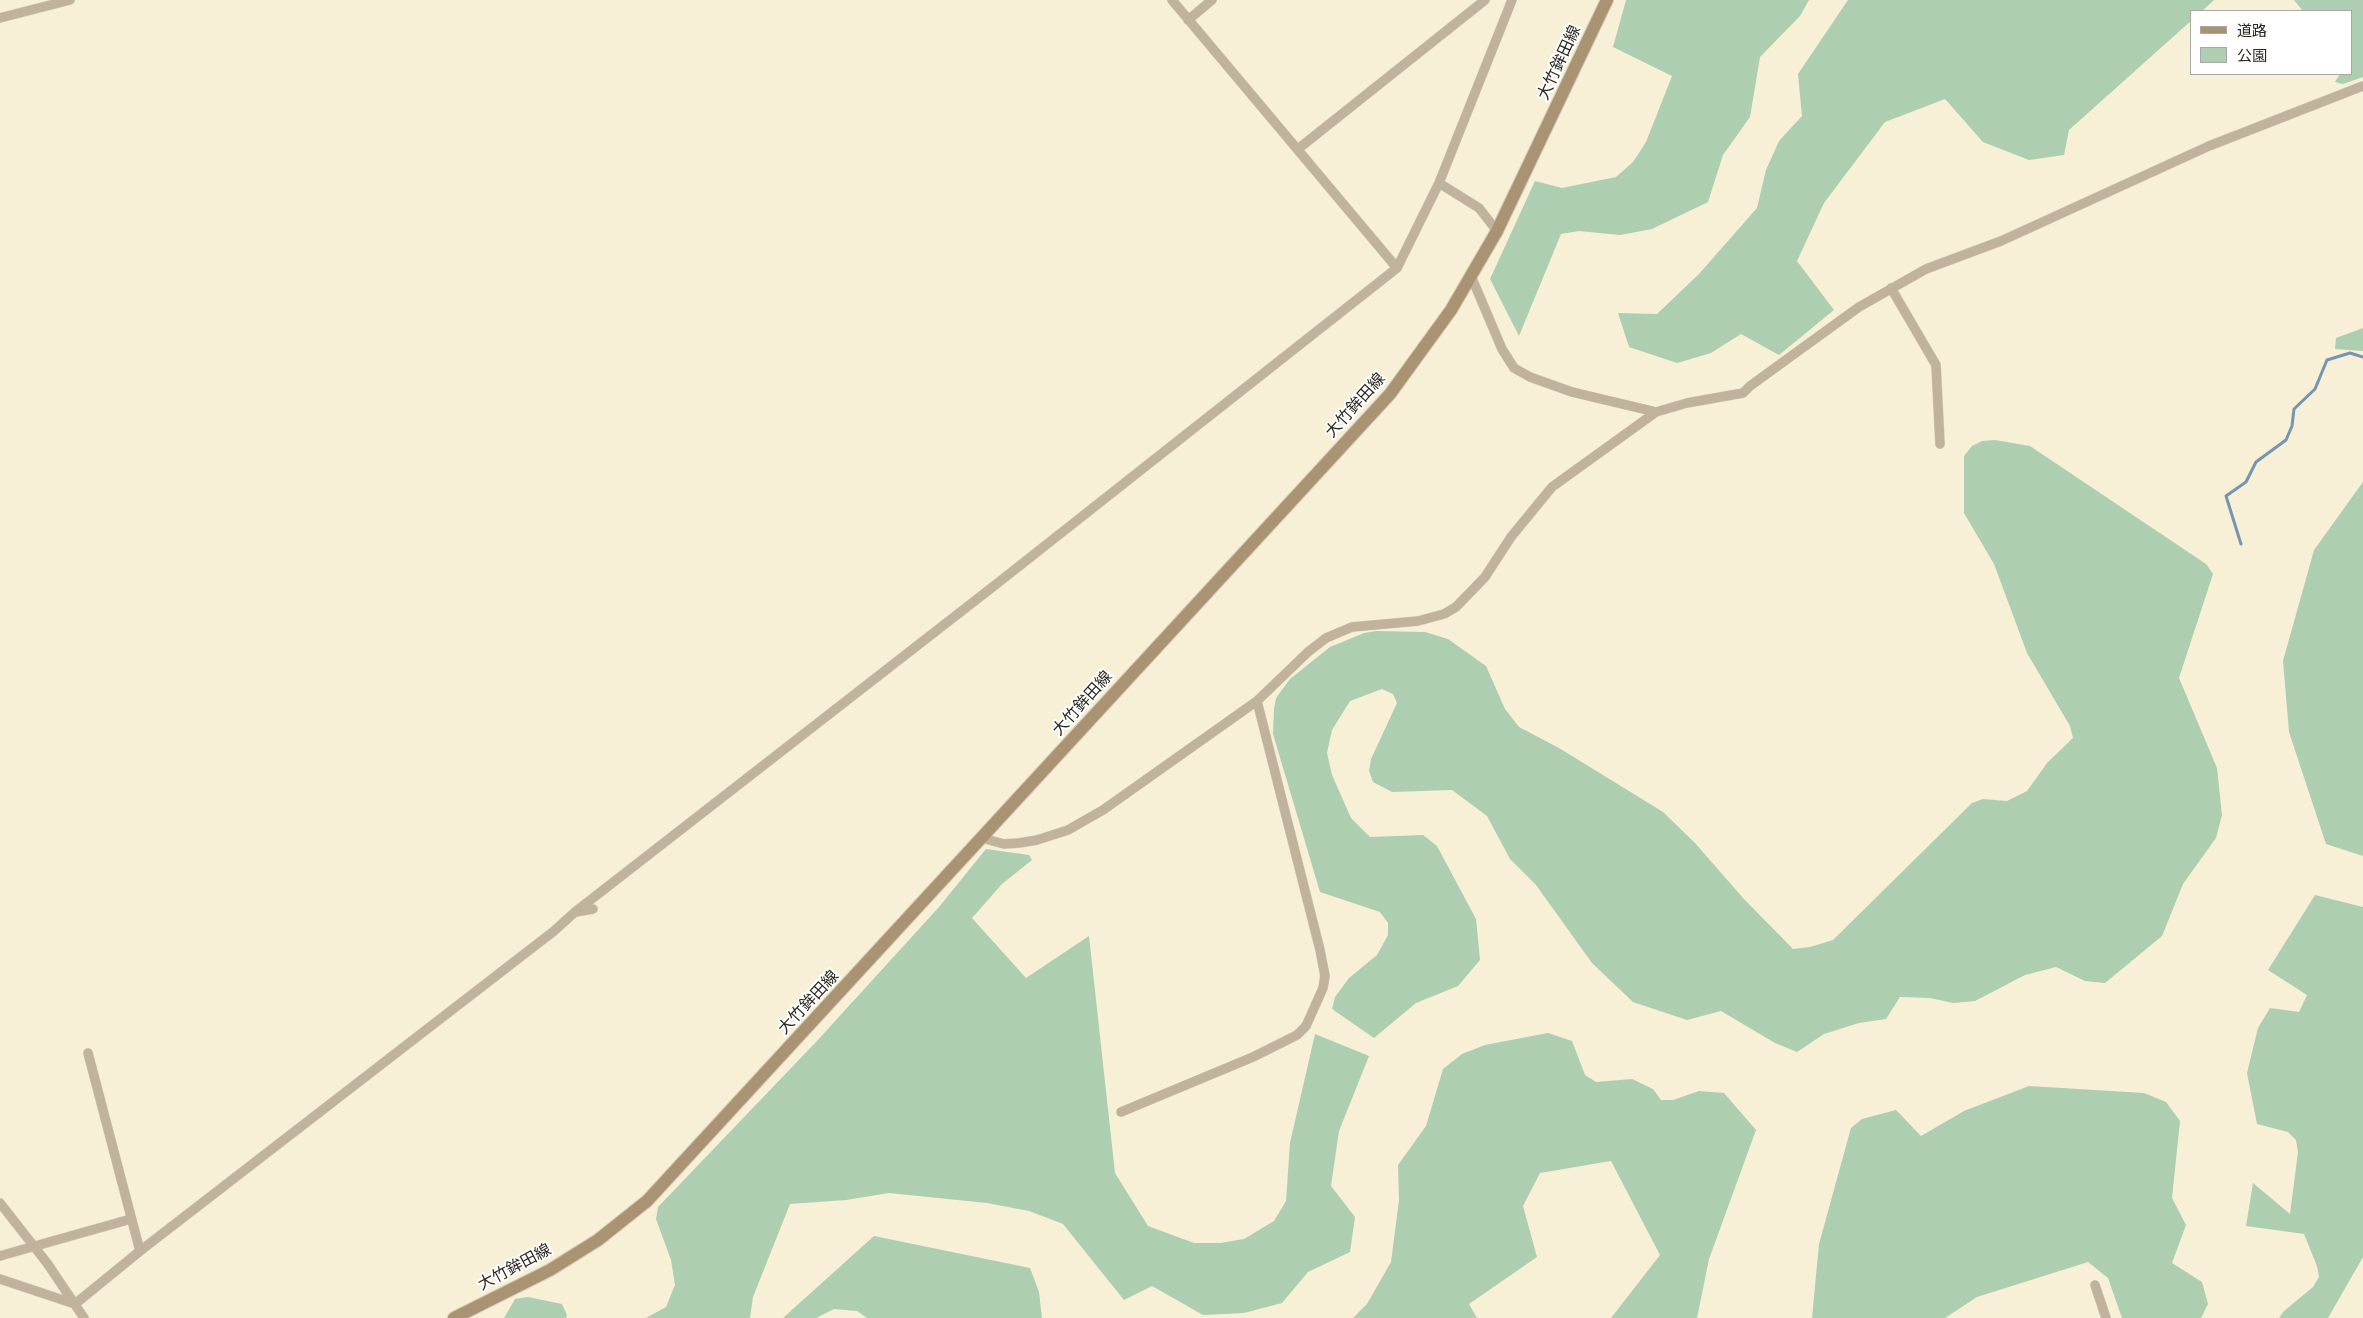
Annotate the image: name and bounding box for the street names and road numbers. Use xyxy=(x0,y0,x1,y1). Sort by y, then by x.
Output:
street label: 大竹鉾田線 xyxy=(1534,23,1586,103)
street label: 大竹鉾田線 xyxy=(1322,370,1390,442)
street label: 大竹鉾田線 xyxy=(1049,668,1117,740)
street label: 大竹鉾田線 xyxy=(775,967,843,1039)
street label: 大竹鉾田線 xyxy=(475,1241,555,1295)

